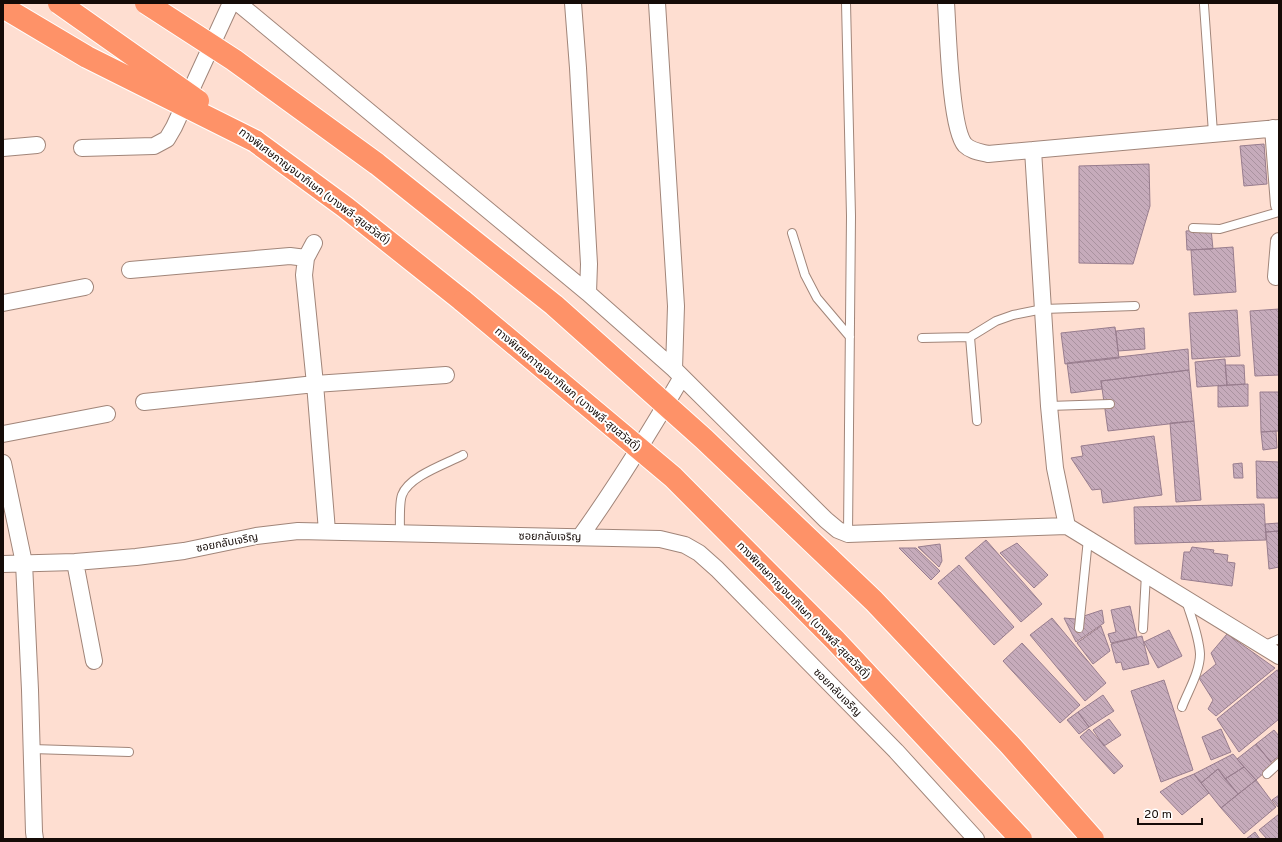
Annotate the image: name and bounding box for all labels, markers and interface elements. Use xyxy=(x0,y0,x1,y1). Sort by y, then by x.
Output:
street label: ทางพิเศษกาญจนาภิเษก (บางพลี-สุขสวัสดิ์) xyxy=(236,125,393,248)
street label: ทางพิเศษกาญจนาภิเษก (บางพลี-สุขสวัสดิ์) xyxy=(492,324,643,455)
street label: ซอยกลับเจริญ xyxy=(519,529,581,545)
street label: ซอยกลับเจริญ xyxy=(195,530,259,556)
street label: ทางพิเศษกาญจนาภิเษก (บางพลี-สุขสวัสดิ์) xyxy=(734,539,873,682)
street label: ซอยกลับเจริญ xyxy=(810,666,864,720)
scale bar xyxy=(1138,800,1202,826)
text: 20 m xyxy=(1144,807,1172,823)

